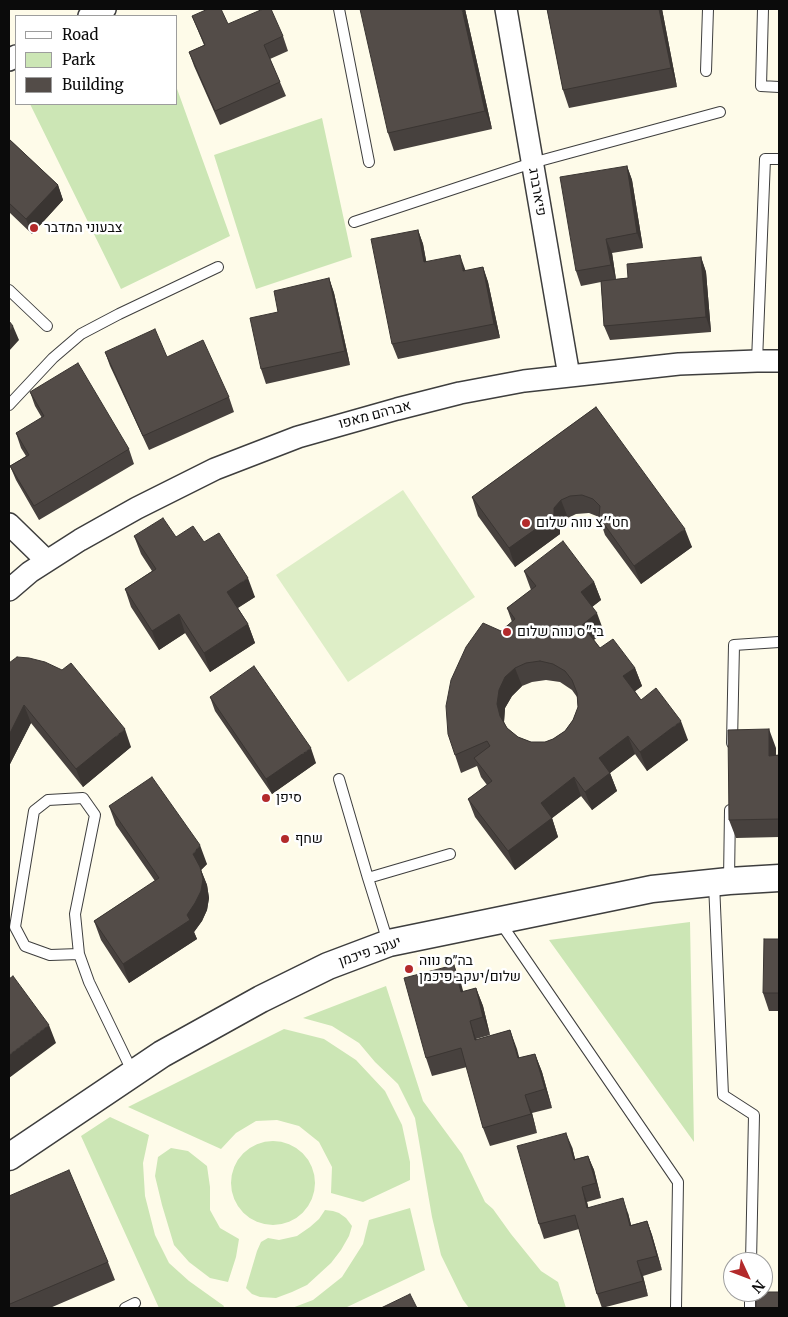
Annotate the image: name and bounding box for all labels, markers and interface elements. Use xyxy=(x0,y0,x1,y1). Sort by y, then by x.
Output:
legend xyxy=(15,15,178,105)
text: Road xyxy=(62,25,98,44)
text: Park xyxy=(62,50,95,69)
text: Building xyxy=(62,75,124,94)
street label: פיארברג xyxy=(525,167,549,217)
place label: צבעוני המדבר xyxy=(44,220,123,236)
marker: צבעוני המדבר xyxy=(28,222,40,234)
street label: אברהם מאפו xyxy=(337,397,413,433)
place label: חט''צ נווה שלום xyxy=(536,515,629,531)
marker: חט''צ נווה שלום xyxy=(520,517,532,529)
place label: בי"ס נווה שלום xyxy=(517,624,604,640)
marker: בי"ס נווה שלום xyxy=(501,626,513,638)
place label: סיפן xyxy=(276,790,302,806)
marker: סיפן xyxy=(260,792,272,804)
place label: שחף xyxy=(295,831,323,847)
marker: שחף xyxy=(279,833,291,845)
street label: יעקב פיכמן xyxy=(336,933,404,971)
place label: בה״ס נווה שלום/יעקב פיכמן xyxy=(419,953,521,986)
marker: בה״ס נווה שלום/יעקב פיכמן xyxy=(403,963,415,975)
north arrow xyxy=(723,1252,773,1302)
text: N xyxy=(748,1276,769,1297)

